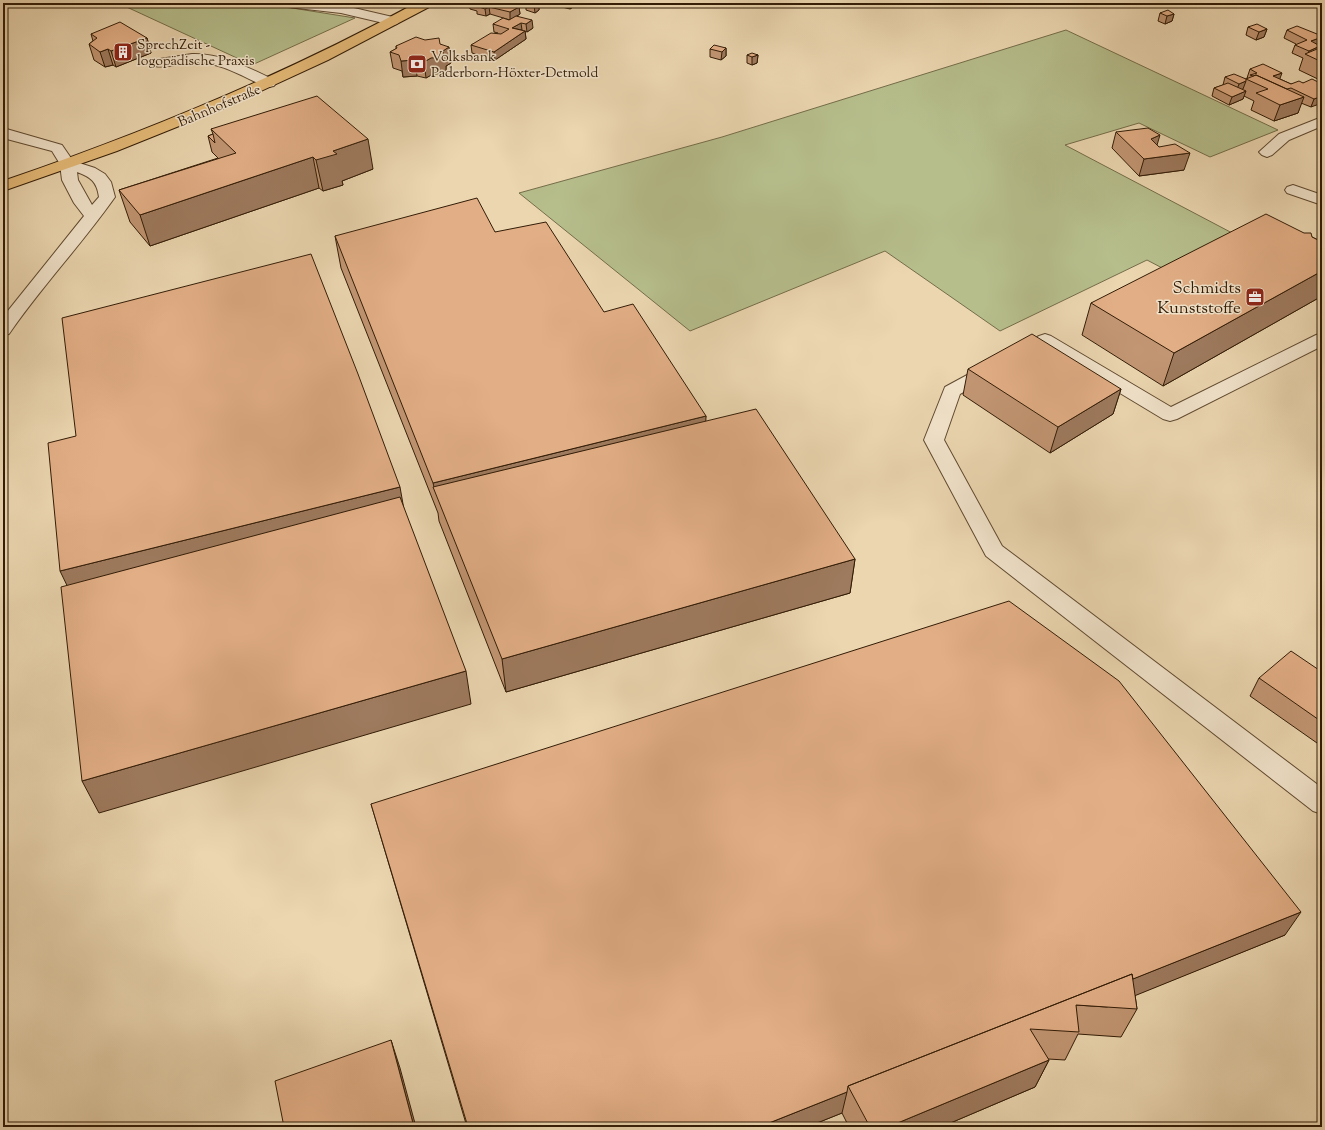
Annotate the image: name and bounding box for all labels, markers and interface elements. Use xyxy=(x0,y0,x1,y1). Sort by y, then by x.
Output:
place label: SprechZeit - logopädische Praxis xyxy=(137,36,255,72)
building icon: SprechZeit - logopädische Praxis xyxy=(112,41,134,63)
place label: Volksbank Paderborn-Höxter-Detmold xyxy=(431,48,598,84)
bank icon: Volksbank Paderborn-Höxter-Detmold xyxy=(406,53,428,75)
street label: Bahnhofstraße xyxy=(175,80,264,133)
place label: Schmidts Kunststoffe xyxy=(1157,277,1241,321)
office icon: Schmidts Kunststoffe xyxy=(1244,286,1266,308)

